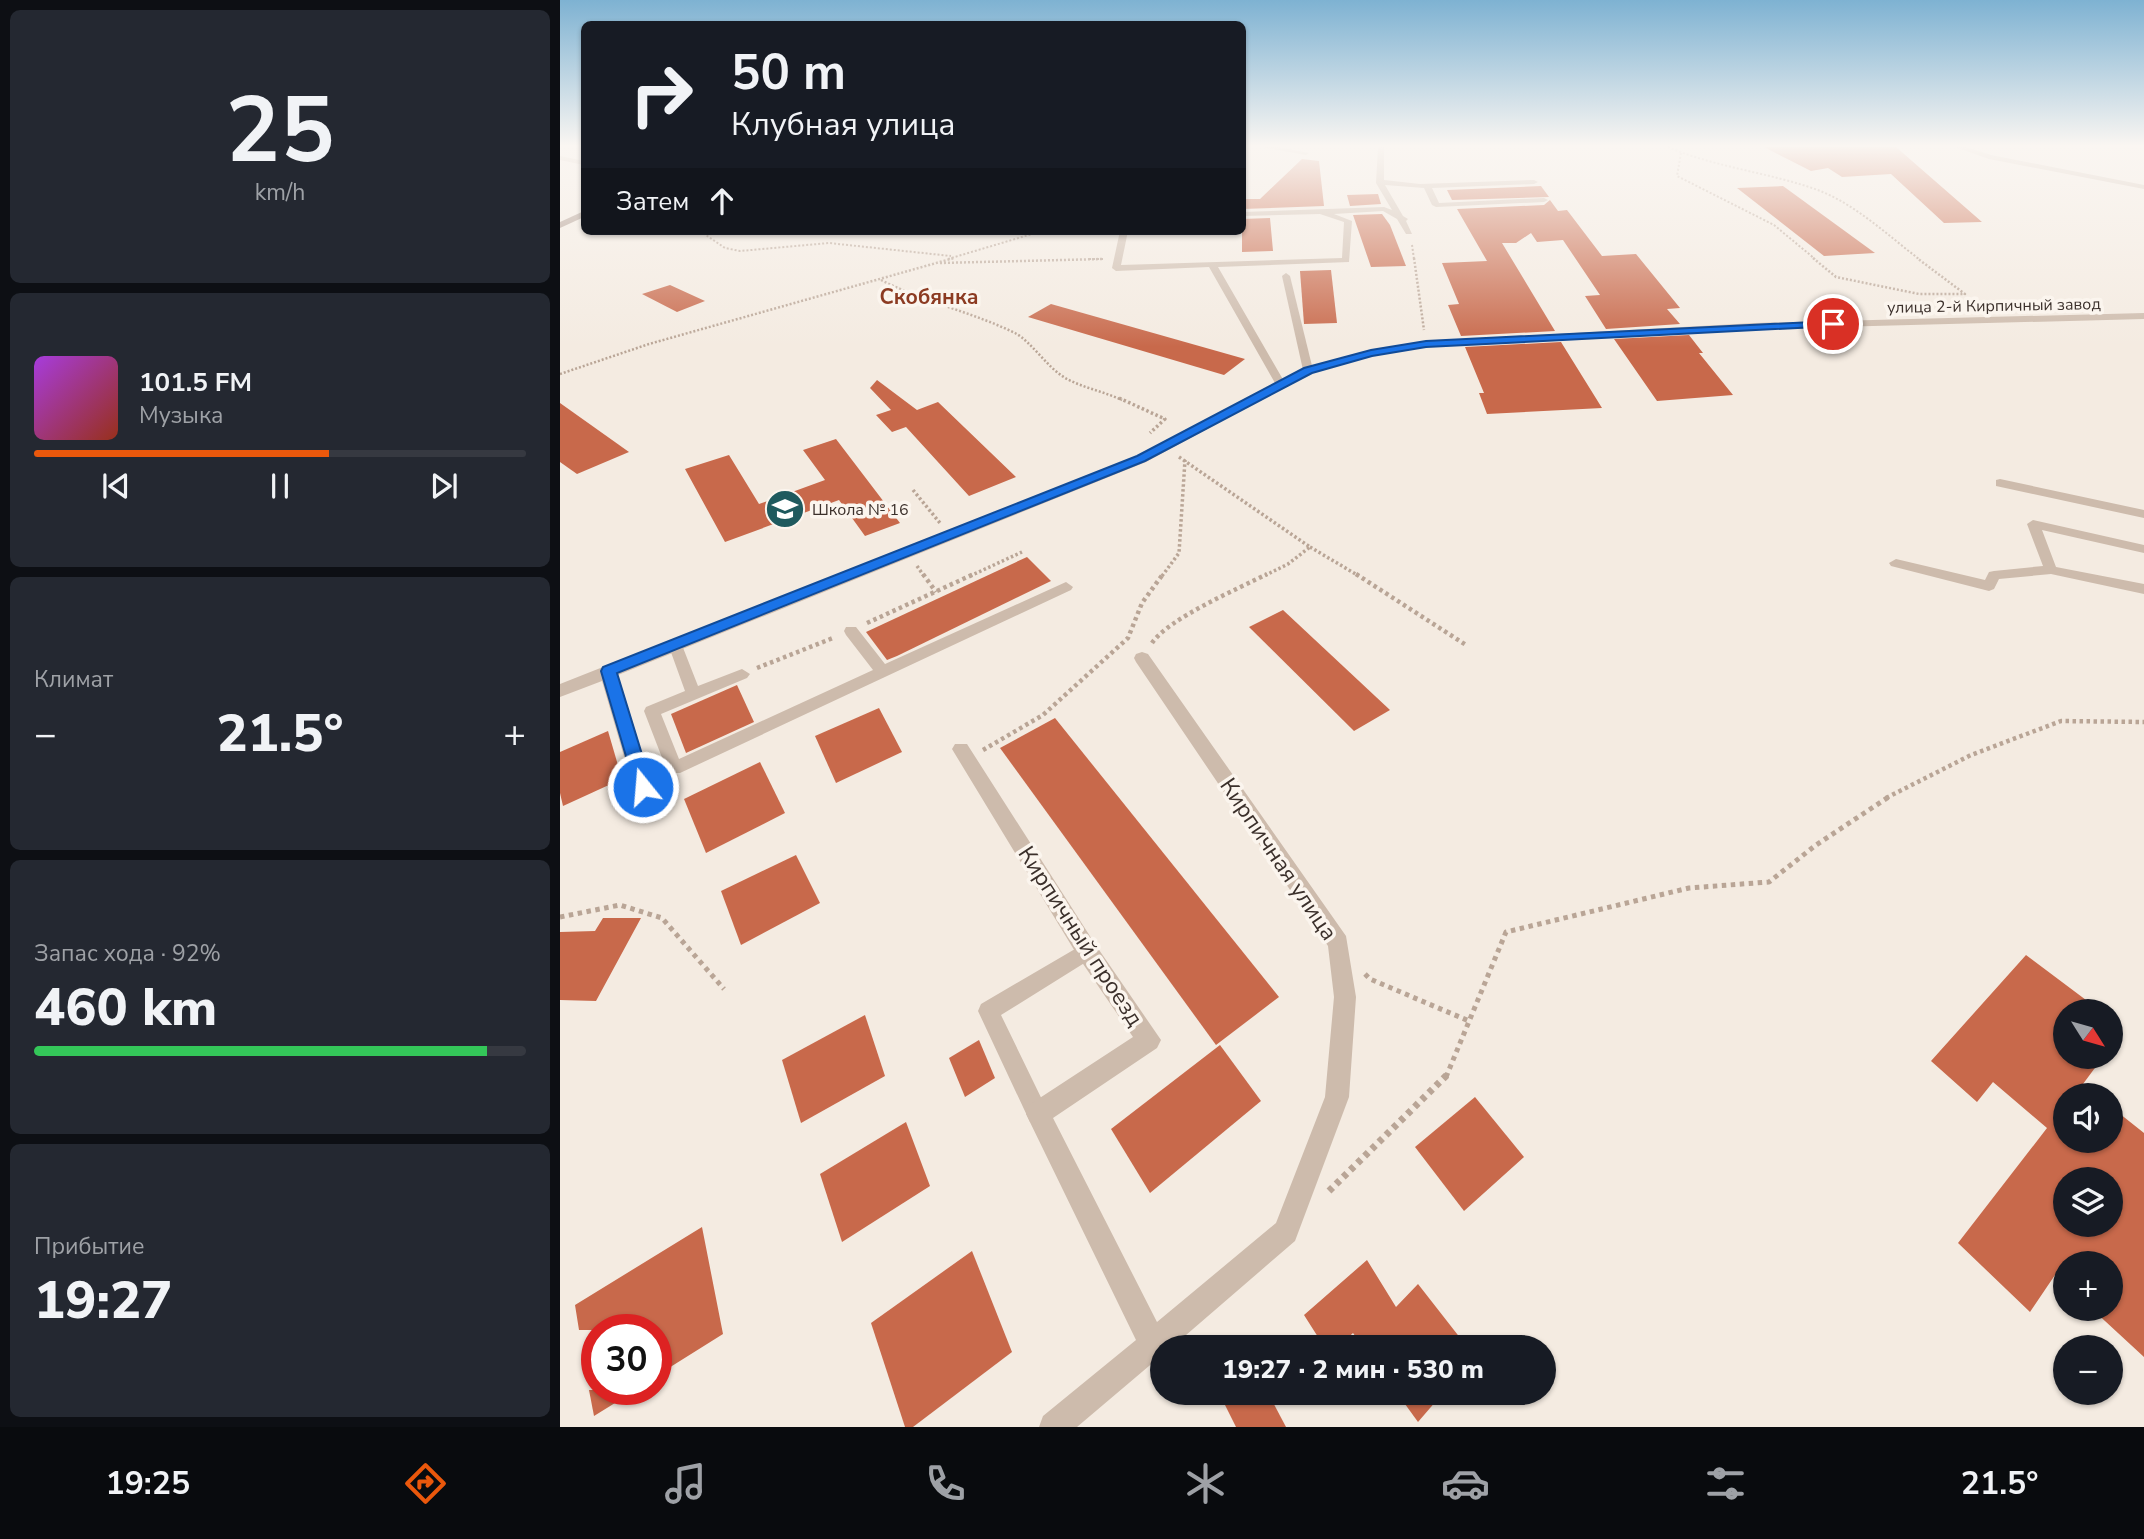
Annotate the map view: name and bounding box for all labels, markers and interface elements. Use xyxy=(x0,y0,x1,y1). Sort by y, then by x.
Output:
text: 50 m xyxy=(731,39,846,106)
icon: right xyxy=(616,49,707,140)
text: 25 xyxy=(225,69,335,193)
text: Клубная улица xyxy=(731,103,956,146)
text: km/h xyxy=(255,177,305,208)
icon: ahead xyxy=(703,182,741,220)
text: Затем xyxy=(616,184,689,219)
district label: Скобянка xyxy=(880,283,978,311)
street label: улица 2-й Кирпичный завод xyxy=(1887,293,2102,319)
pin xyxy=(1803,294,1863,354)
icon: arrive xyxy=(1814,305,1852,343)
text: 101.5 FM xyxy=(139,365,252,400)
text: Музыка xyxy=(139,400,223,431)
icon: previous xyxy=(97,467,135,505)
icon: pause xyxy=(261,467,299,505)
icon: next xyxy=(425,467,463,505)
school or university icon: Школа № 16 xyxy=(764,488,806,530)
place label: Школа № 16 xyxy=(812,499,909,521)
text: Климат xyxy=(34,664,113,695)
text: 21.5° xyxy=(216,698,344,769)
text: − xyxy=(34,709,57,760)
text: + xyxy=(503,709,526,760)
position arrow xyxy=(606,750,680,824)
street label: Кирпичная улица xyxy=(1213,772,1344,947)
street label: Кирпичный проезд xyxy=(1011,840,1150,1032)
text: Запас хода · 92% xyxy=(34,938,221,969)
text: 460 km xyxy=(34,972,217,1043)
north arrow xyxy=(2053,999,2123,1069)
map controls xyxy=(2053,999,2123,1405)
button: sound xyxy=(2053,1083,2123,1153)
button: layers xyxy=(2053,1167,2123,1237)
text: Прибытие xyxy=(34,1231,144,1262)
button: + xyxy=(2053,1251,2123,1321)
text: 19:27 xyxy=(34,1265,172,1336)
speed limit sign: 30 xyxy=(581,1314,672,1405)
button: − xyxy=(2053,1335,2123,1405)
text: 19:27 · 2 мин · 530 m xyxy=(1222,1352,1484,1387)
icon: directions xyxy=(401,1459,450,1508)
icon: music xyxy=(661,1459,710,1508)
icon: phone xyxy=(921,1459,970,1508)
icon: climate xyxy=(1181,1459,1230,1508)
icon: car xyxy=(1441,1459,1490,1508)
icon: filters xyxy=(1701,1459,1750,1508)
text: 19:25 xyxy=(105,1462,190,1505)
text: 21.5° xyxy=(1961,1462,2038,1505)

